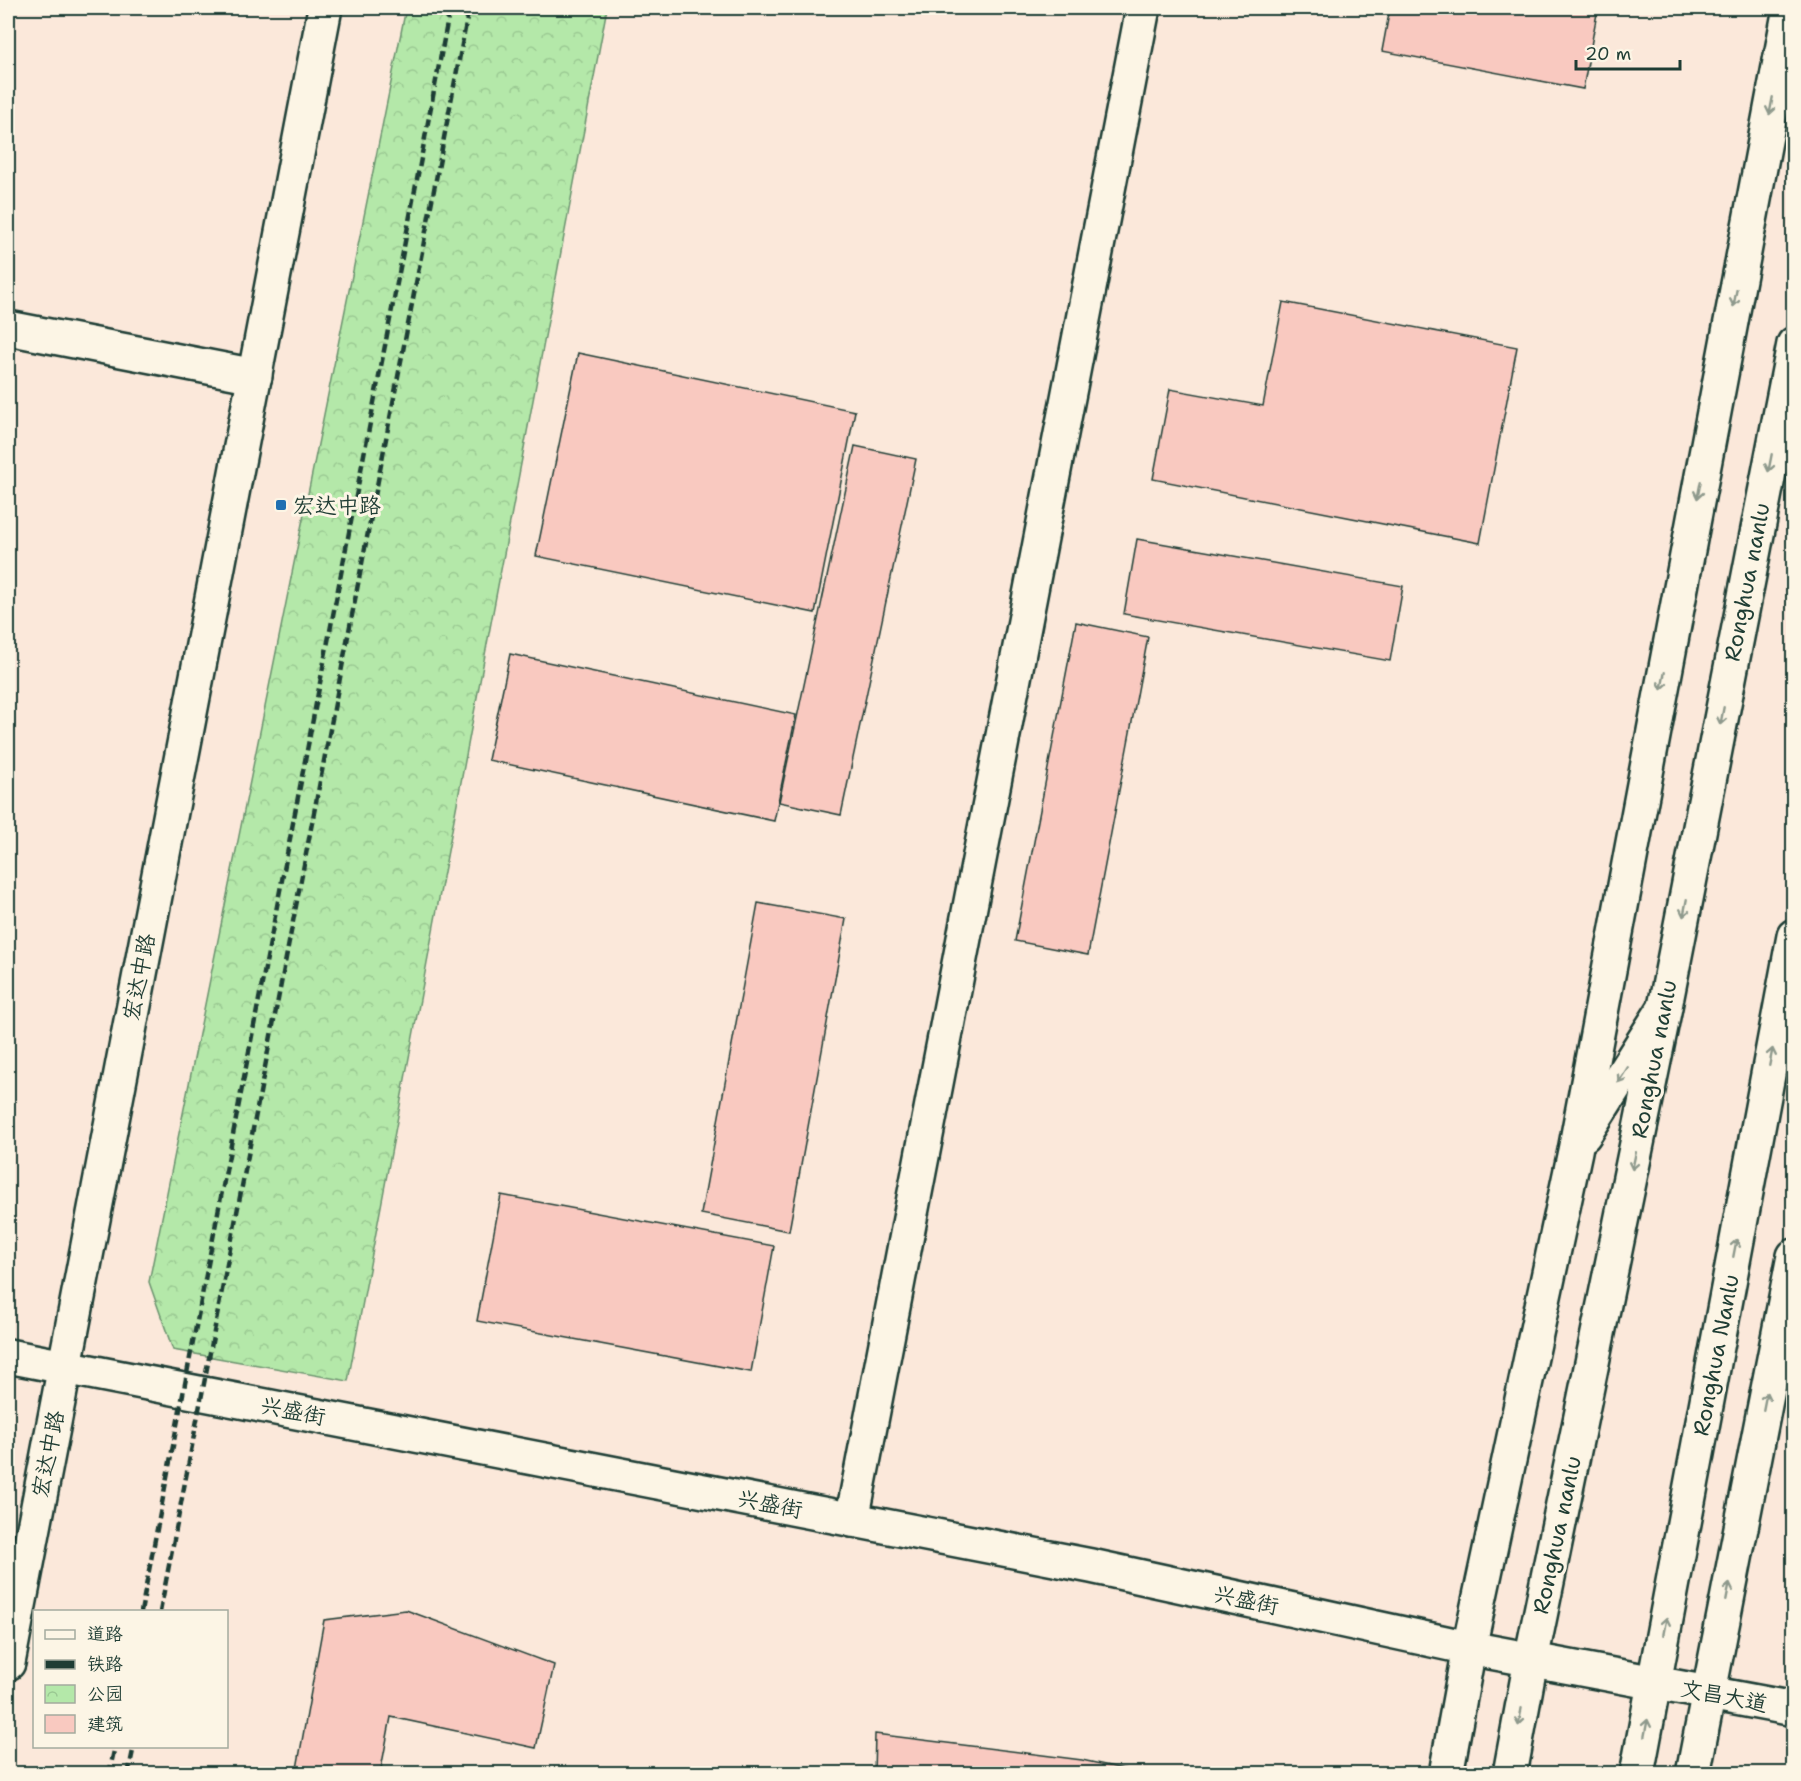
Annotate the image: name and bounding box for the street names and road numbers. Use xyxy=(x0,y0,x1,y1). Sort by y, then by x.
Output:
street label: Ronghua nanlu xyxy=(1717,500,1777,664)
street label: 宏达中路 xyxy=(116,931,162,1023)
street label: Ronghua nanlu xyxy=(1624,977,1684,1141)
street label: Ronghua Nanlu xyxy=(1686,1272,1746,1438)
street label: 兴盛街 xyxy=(258,1390,328,1432)
street label: 宏达中路 xyxy=(25,1408,71,1500)
street label: Ronghua nanlu xyxy=(1526,1453,1588,1617)
street label: 兴盛街 xyxy=(735,1483,805,1525)
street label: 兴盛街 xyxy=(1211,1579,1281,1621)
street label: 文昌大道 xyxy=(1678,1673,1770,1719)

